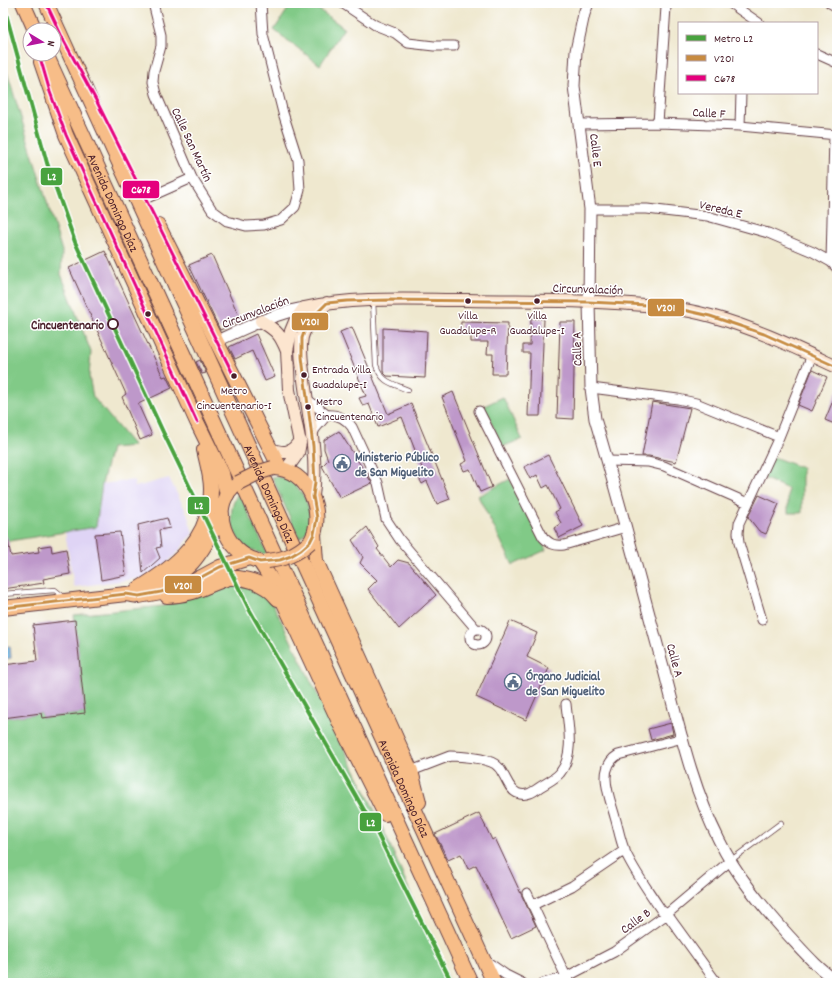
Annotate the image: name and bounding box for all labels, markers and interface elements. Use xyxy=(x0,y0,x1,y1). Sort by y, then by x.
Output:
north arrow xyxy=(22,22,62,62)
legend xyxy=(678,22,818,94)
text: Metro L2 xyxy=(714,31,753,48)
text: N xyxy=(41,39,58,48)
text: V201 xyxy=(714,51,734,68)
text: C678 xyxy=(714,71,735,88)
street label: Calle F xyxy=(692,104,726,125)
street label: Calle San Martín xyxy=(165,105,216,185)
street label: Calle E xyxy=(583,133,606,168)
street label: Avenida Domingo Díaz xyxy=(81,151,142,256)
line badge: L2 xyxy=(40,167,63,186)
text: L2 xyxy=(47,170,57,186)
line badge: C678 xyxy=(122,180,160,199)
text: C678 xyxy=(131,183,151,199)
street label: Vereda E xyxy=(697,196,744,225)
street label: Circunvalación xyxy=(552,280,624,301)
street label: Circunvalación xyxy=(220,292,292,335)
marker: Villa Guadalupe-R xyxy=(463,296,473,306)
marker: Villa Guadalupe-I xyxy=(532,296,542,306)
line badge: V201 xyxy=(647,298,685,317)
text: V201 xyxy=(657,301,675,317)
place label: Villa Guadalupe-R xyxy=(440,308,497,340)
place label: Villa Guadalupe-I xyxy=(510,308,565,340)
unlabelled marker xyxy=(143,309,153,319)
line badge: V201 xyxy=(291,312,329,331)
text: V201 xyxy=(301,315,319,331)
place label: Cincuentenario xyxy=(31,317,104,336)
marker: Cincuentenario xyxy=(107,318,119,330)
street label: Calle A xyxy=(568,331,589,366)
place label: Entrada Villa Guadalupe-I xyxy=(312,362,371,394)
marker: Entrada Villa Guadalupe-I xyxy=(299,370,309,380)
marker: Metro Cincuentenario-I xyxy=(229,371,239,381)
place label: Metro Cincuentenario-I xyxy=(196,383,272,415)
place label: Metro Cincuentenario xyxy=(316,394,383,426)
marker: Metro Cincuentenario xyxy=(303,402,313,412)
street label: Avenida Domingo Díaz xyxy=(237,442,299,547)
place label: Ministerio Público de San Miguelito xyxy=(355,449,439,483)
public building icon: Ministerio Público de San Miguelito xyxy=(332,453,352,473)
line badge: L2 xyxy=(187,496,210,515)
text: L2 xyxy=(194,499,204,515)
line badge: V201 xyxy=(164,575,202,594)
text: V201 xyxy=(174,579,192,595)
street label: Calle A xyxy=(660,642,687,680)
place label: Órgano Judicial de San Miguelito xyxy=(526,668,605,702)
public building icon: Órgano Judicial de San Miguelito xyxy=(503,672,523,692)
street label: Avenida Domingo Díaz xyxy=(372,737,433,841)
line badge: L2 xyxy=(359,812,382,832)
text: L2 xyxy=(366,816,376,832)
street label: Calle B xyxy=(617,904,656,940)

